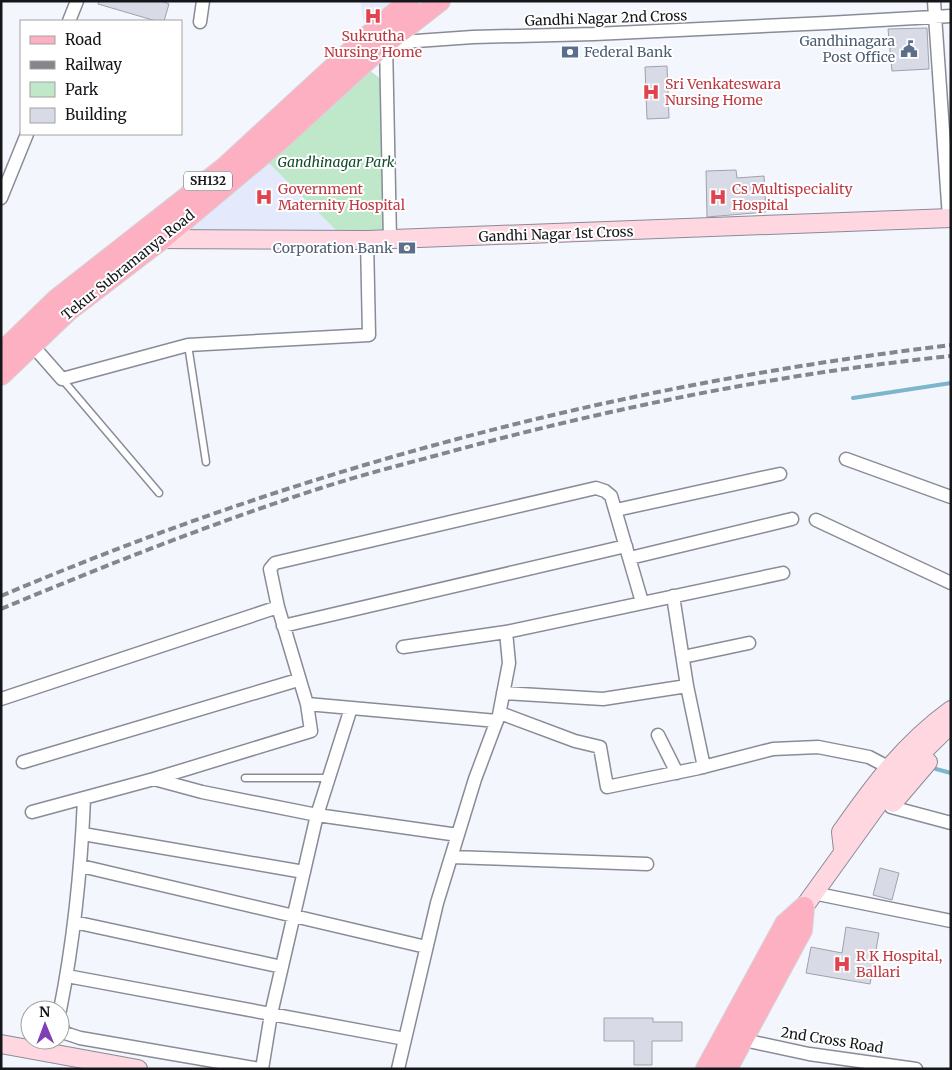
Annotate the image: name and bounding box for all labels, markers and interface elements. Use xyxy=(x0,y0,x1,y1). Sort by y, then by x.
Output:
hospital icon: Sukrutha Nursing Home xyxy=(363,6,383,26)
street label: Gandhi Nagar 2nd Cross xyxy=(525,6,688,30)
legend xyxy=(20,20,182,135)
place label: Sukrutha Nursing Home xyxy=(324,27,422,61)
text: Road xyxy=(65,30,101,49)
place label: Gandhinagara Post Office xyxy=(800,32,895,66)
public building icon: Gandhinagara Post Office xyxy=(899,39,919,59)
bank icon: Federal Bank xyxy=(560,42,580,62)
place label: Federal Bank xyxy=(584,43,672,61)
text: Railway xyxy=(65,55,122,74)
place label: Sri Venkateswara Nursing Home xyxy=(665,75,781,109)
text: Park xyxy=(65,80,99,99)
hospital icon: Sri Venkateswara Nursing Home xyxy=(641,82,661,102)
text: Building xyxy=(65,105,127,124)
park label: Gandhinagar Park xyxy=(278,153,395,171)
road number: SH132 xyxy=(184,172,232,190)
place label: Government Maternity Hospital xyxy=(278,180,406,214)
place label: Cs Multispeciality Hospital xyxy=(732,180,853,214)
hospital icon: Government Maternity Hospital xyxy=(254,187,274,207)
hospital icon: Cs Multispeciality Hospital xyxy=(708,187,728,207)
street label: Tekur Subramanya Road xyxy=(58,206,198,324)
street label: Gandhi Nagar 1st Cross xyxy=(478,222,634,246)
bank icon: Corporation Bank xyxy=(397,238,417,258)
place label: Corporation Bank xyxy=(273,239,393,257)
place label: R K Hospital, Ballari xyxy=(856,947,942,981)
hospital icon: R K Hospital, Ballari xyxy=(832,954,852,974)
north arrow xyxy=(20,1000,70,1050)
text: N xyxy=(39,1003,50,1021)
street label: 2nd Cross Road xyxy=(780,1023,885,1057)

